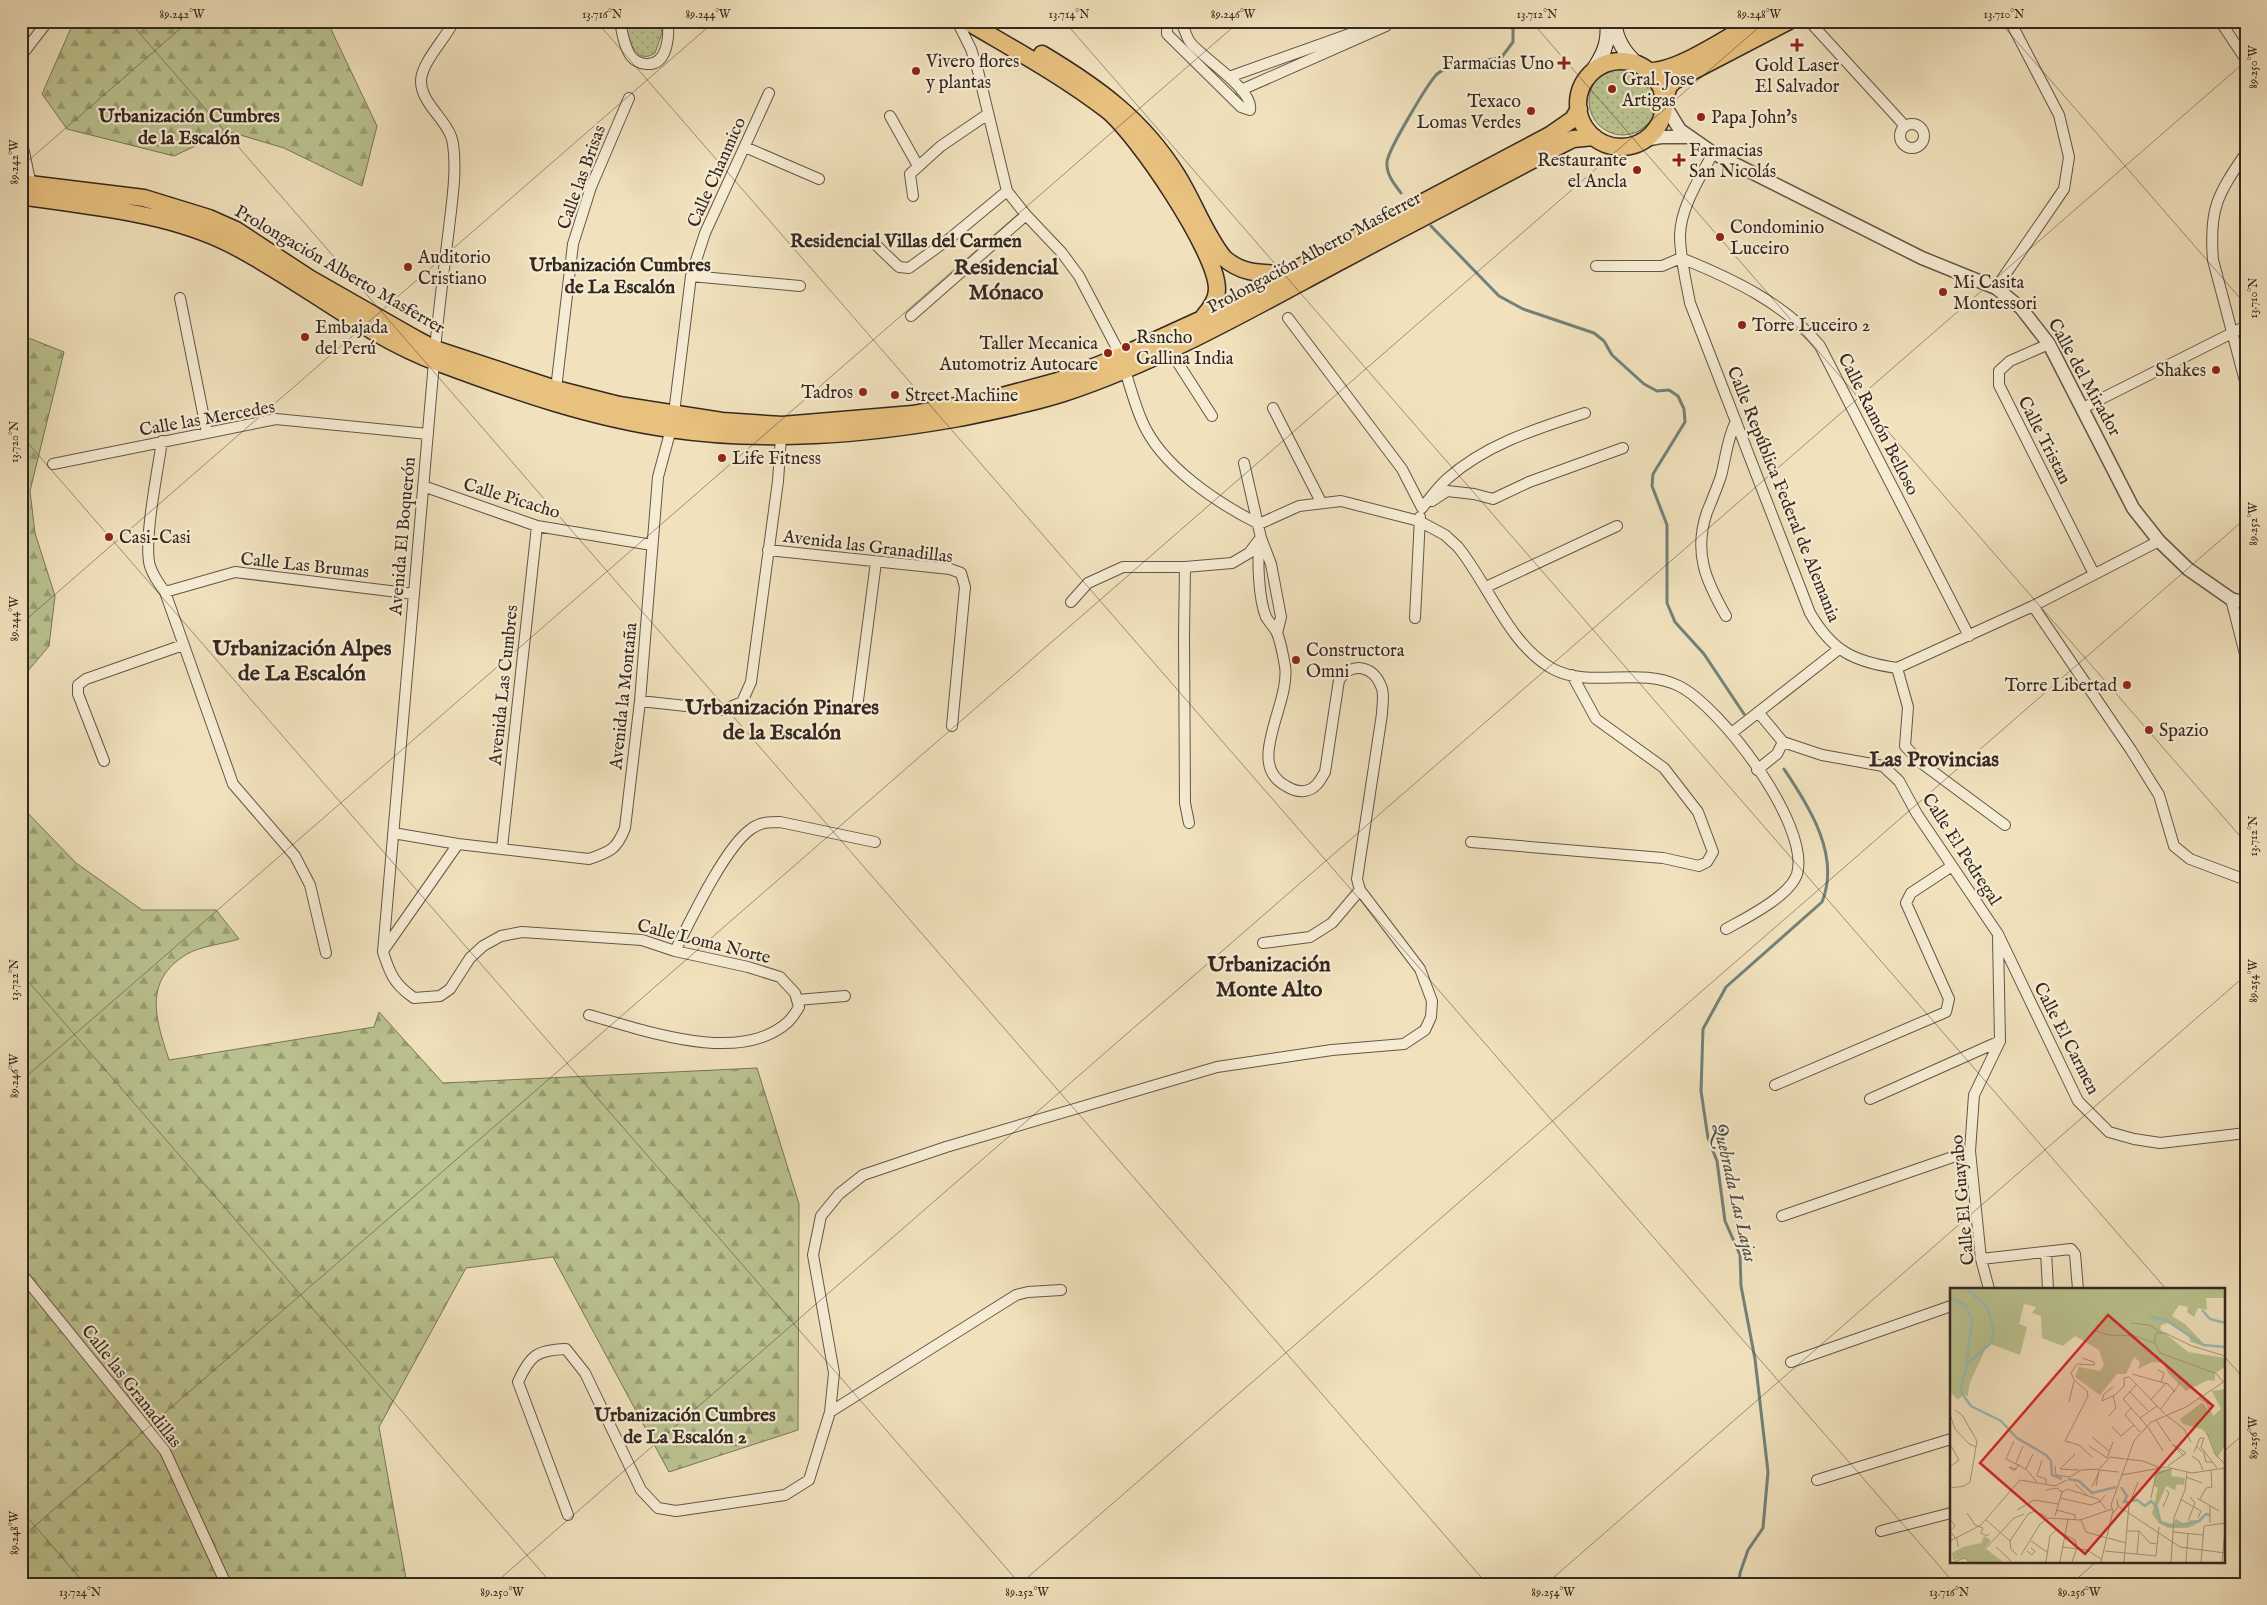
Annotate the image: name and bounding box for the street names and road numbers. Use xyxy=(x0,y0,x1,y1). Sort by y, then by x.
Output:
street label: Calle Chanmico xyxy=(683,114,752,231)
street label: Calle las Brisas xyxy=(553,122,612,233)
street label: Prolongación Alberto Masferrer xyxy=(1204,187,1426,320)
street label: Prolongación Alberto Masferrer xyxy=(230,201,449,340)
street label: Calle del Mirador xyxy=(2042,315,2126,441)
street label: Calle Ramón Belloso xyxy=(1832,350,1924,500)
street label: Calle República Federal de Alemania xyxy=(1721,363,1845,626)
street label: Calle Tristan xyxy=(2012,393,2076,489)
street label: Calle las Mercedes xyxy=(138,396,277,443)
street label: Avenida El Boquerón xyxy=(385,456,422,617)
street label: Calle Picacho xyxy=(460,474,563,525)
street label: Avenida las Granadillas xyxy=(781,526,954,569)
street label: Calle Las Brumas xyxy=(239,548,370,585)
street label: Avenida Las Cumbres xyxy=(485,604,524,768)
street label: Avenida la Montaña xyxy=(605,621,644,772)
street label: Calle El Pedregal xyxy=(1916,789,2006,910)
street label: Calle Loma Norte xyxy=(635,915,773,970)
street label: Calle El Carmen xyxy=(2028,979,2104,1099)
street label: Calle El Guayabo xyxy=(1946,1133,1981,1266)
street label: Calle las Granadillas xyxy=(76,1321,186,1453)

